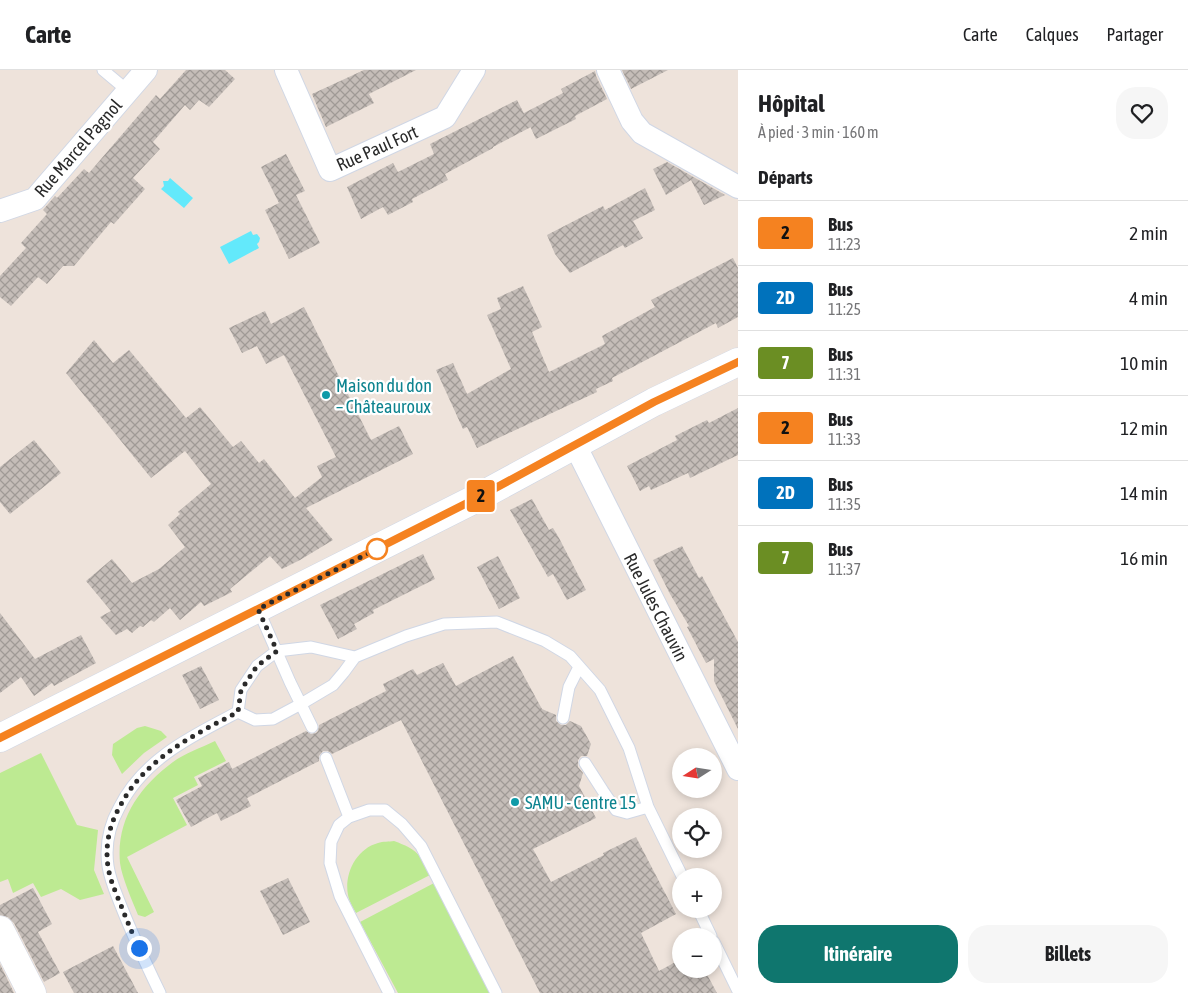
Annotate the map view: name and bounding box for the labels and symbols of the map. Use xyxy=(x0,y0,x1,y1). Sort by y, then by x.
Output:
street label: Rue Marcel Pagnol xyxy=(30,95,126,201)
street label: Rue Paul Fort xyxy=(333,121,421,175)
place label: Maison du don – Châteauroux xyxy=(336,375,432,417)
marker: Maison du don – Châteauroux xyxy=(320,389,332,401)
line badge: 2 xyxy=(465,480,497,512)
unlabelled marker xyxy=(366,538,388,560)
street label: Rue Jules Chauvin xyxy=(620,549,692,665)
north arrow xyxy=(672,748,722,798)
place label: SAMU - Centre 15 xyxy=(525,792,637,813)
marker: SAMU - Centre 15 xyxy=(509,796,521,808)
your location xyxy=(127,936,152,961)

